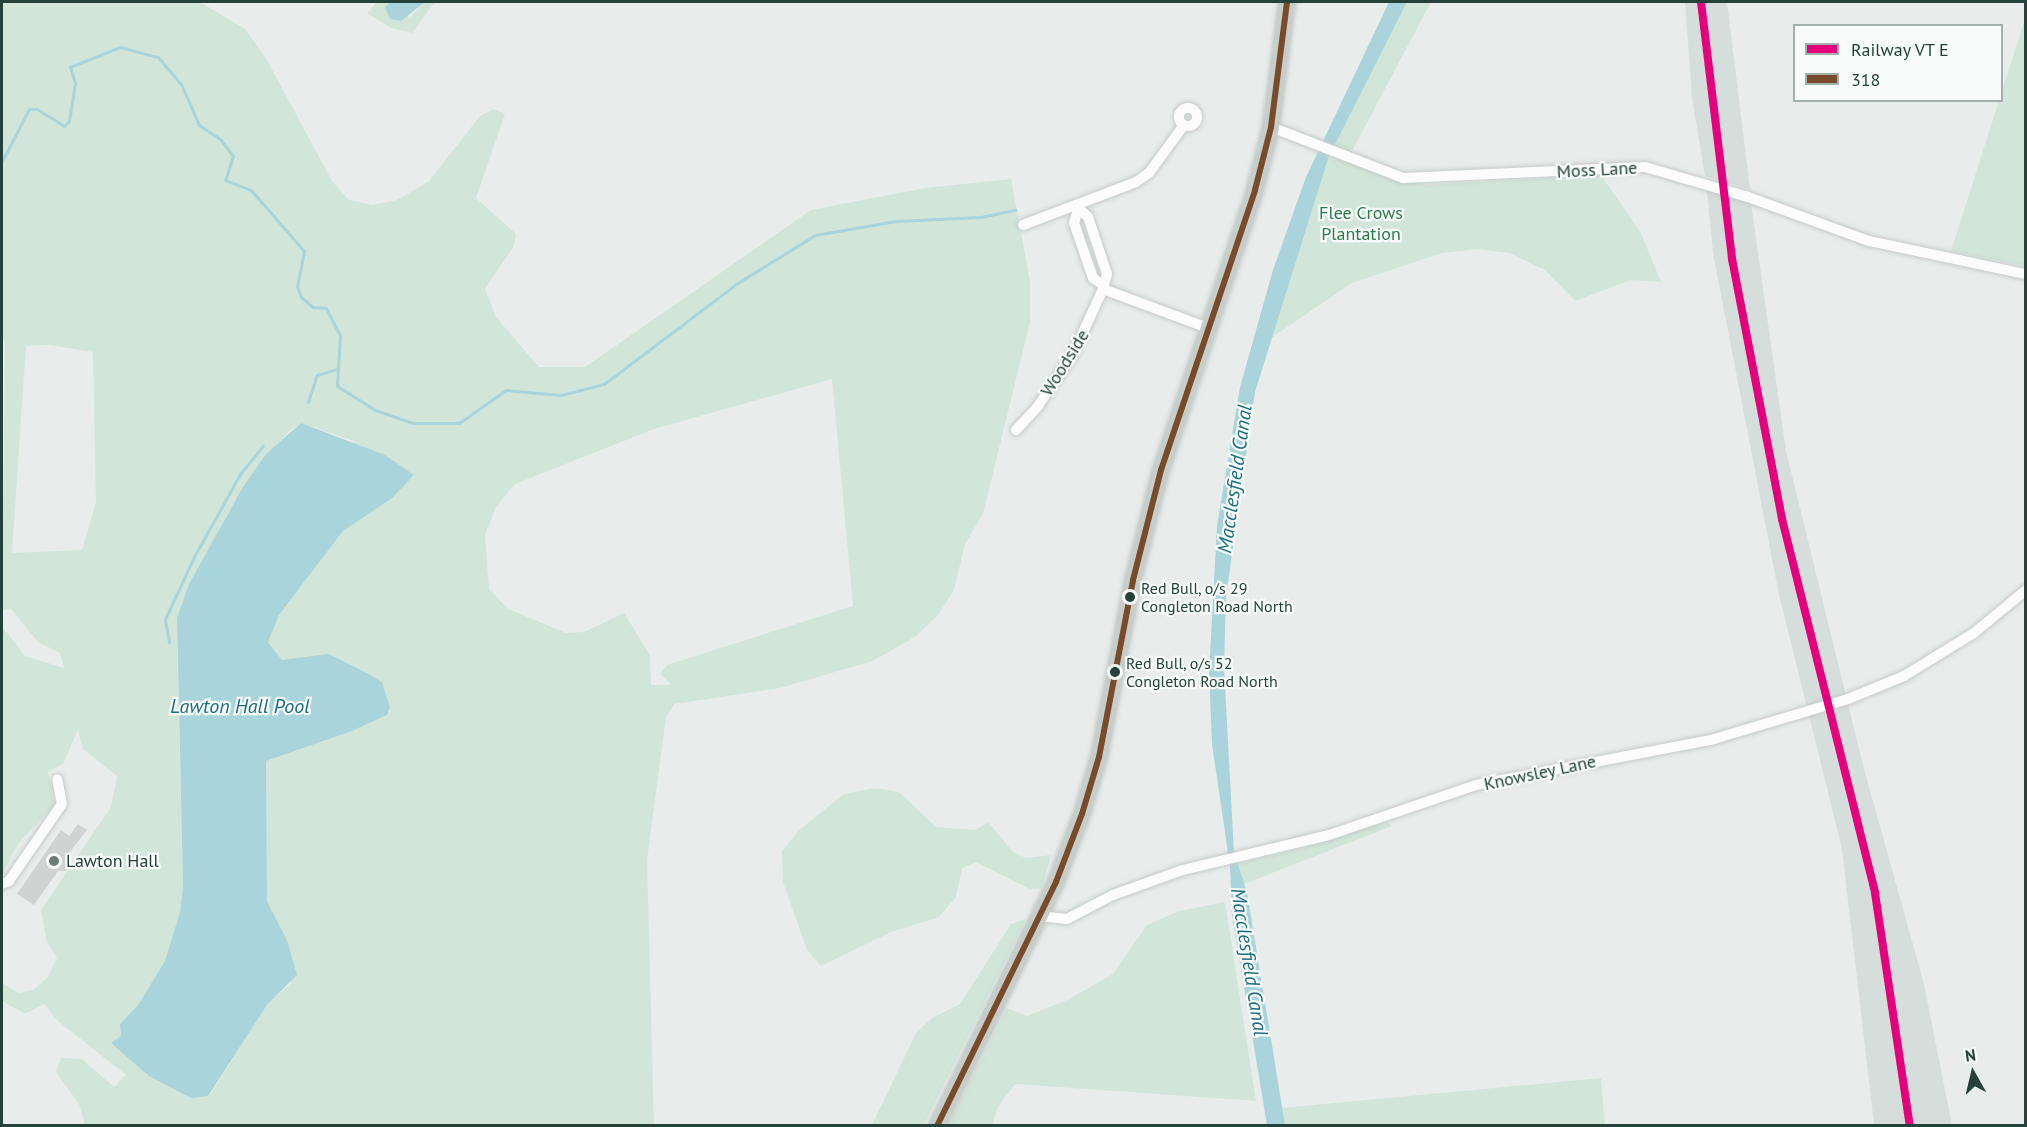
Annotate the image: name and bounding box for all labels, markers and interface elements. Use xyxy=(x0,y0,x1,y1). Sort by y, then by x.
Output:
legend xyxy=(1793,24,2003,102)
text: Railway VT E xyxy=(1851,38,1949,61)
text: 318 xyxy=(1851,68,1880,91)
street label: Moss Lane xyxy=(1556,157,1638,183)
park label: Flee Crows Plantation xyxy=(1319,203,1403,246)
street label: Woodside xyxy=(1036,326,1094,400)
water label: Macclesfield Canal xyxy=(1213,403,1257,555)
place label: Red Bull, o/s 29 Congleton Road North xyxy=(1141,578,1293,616)
marker: Red Bull, o/s 29 Congleton Road North xyxy=(1124,591,1136,603)
place label: Red Bull, o/s 52 Congleton Road North xyxy=(1126,653,1278,691)
marker: Red Bull, o/s 52 Congleton Road North xyxy=(1109,666,1121,678)
water label: Lawton Hall Pool xyxy=(170,694,310,718)
street label: Knowsley Lane xyxy=(1482,751,1598,795)
place label: Lawton Hall xyxy=(66,850,159,872)
marker: Lawton Hall xyxy=(47,854,61,868)
water label: Macclesfield Canal xyxy=(1225,886,1273,1038)
north arrow xyxy=(1943,1043,2003,1103)
text: N xyxy=(1964,1045,1977,1066)

